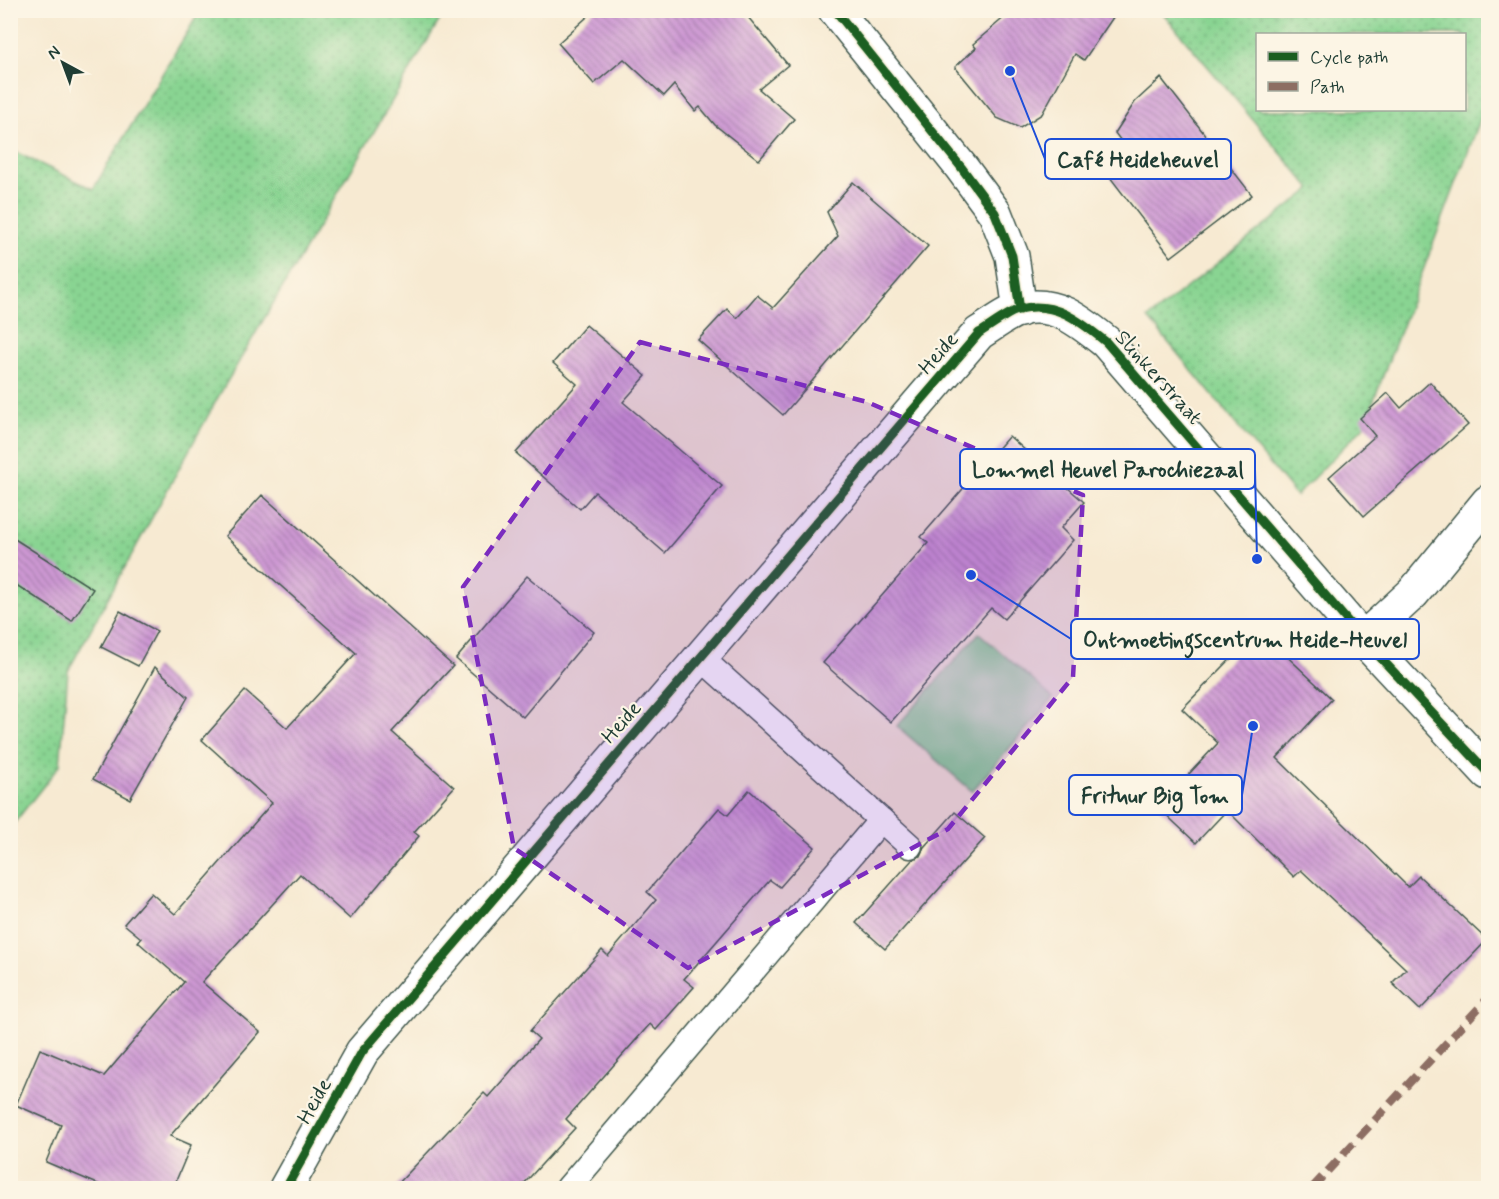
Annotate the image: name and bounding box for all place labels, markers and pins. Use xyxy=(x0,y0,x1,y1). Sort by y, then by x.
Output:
callout: Café Heideheuvel xyxy=(1045,139,1231,179)
callout: Lommel Heuvel Parochiezaal xyxy=(960,449,1255,489)
callout: Ontmoetingscentrum Heide-Heuvel xyxy=(1071,619,1419,659)
callout: Frituur Big Tom xyxy=(1069,775,1242,815)

